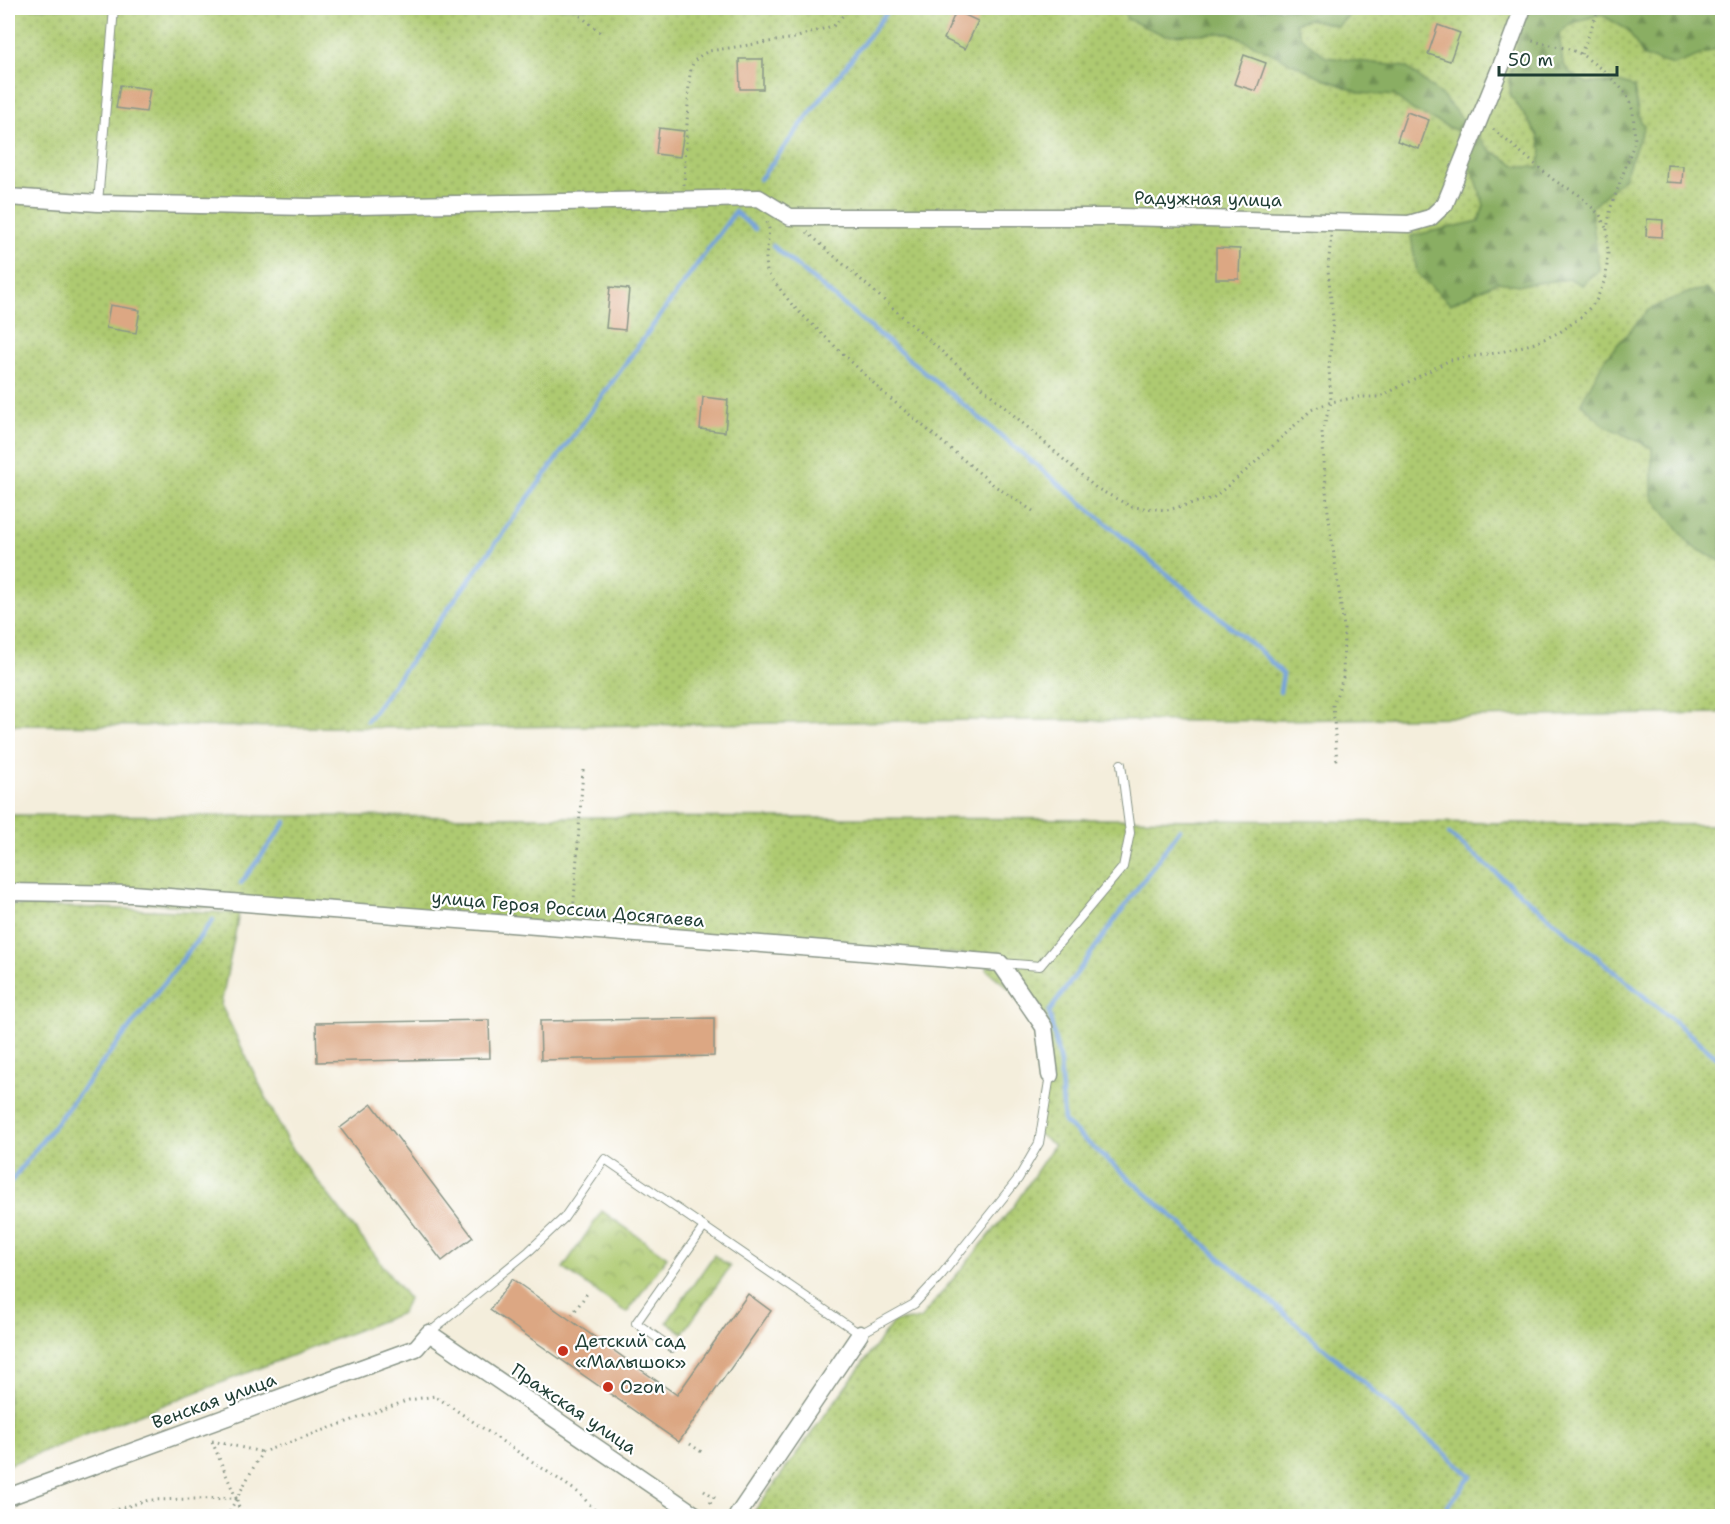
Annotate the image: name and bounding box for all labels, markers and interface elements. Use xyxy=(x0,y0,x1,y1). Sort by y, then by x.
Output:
scale bar xyxy=(1499,39,1618,77)
text: 50 m xyxy=(1508,48,1553,72)
street label: Радужная улица xyxy=(1134,186,1282,212)
street label: улица Героя России Досягаева xyxy=(431,885,705,933)
place label: Детский сад «Малышок» xyxy=(575,1329,687,1374)
marker: Детский сад «Малышок» xyxy=(556,1344,570,1358)
street label: Пражская улица xyxy=(507,1358,641,1460)
street label: Венская улица xyxy=(148,1367,280,1435)
place label: Ozon xyxy=(620,1375,665,1399)
marker: Ozon xyxy=(601,1380,615,1394)

